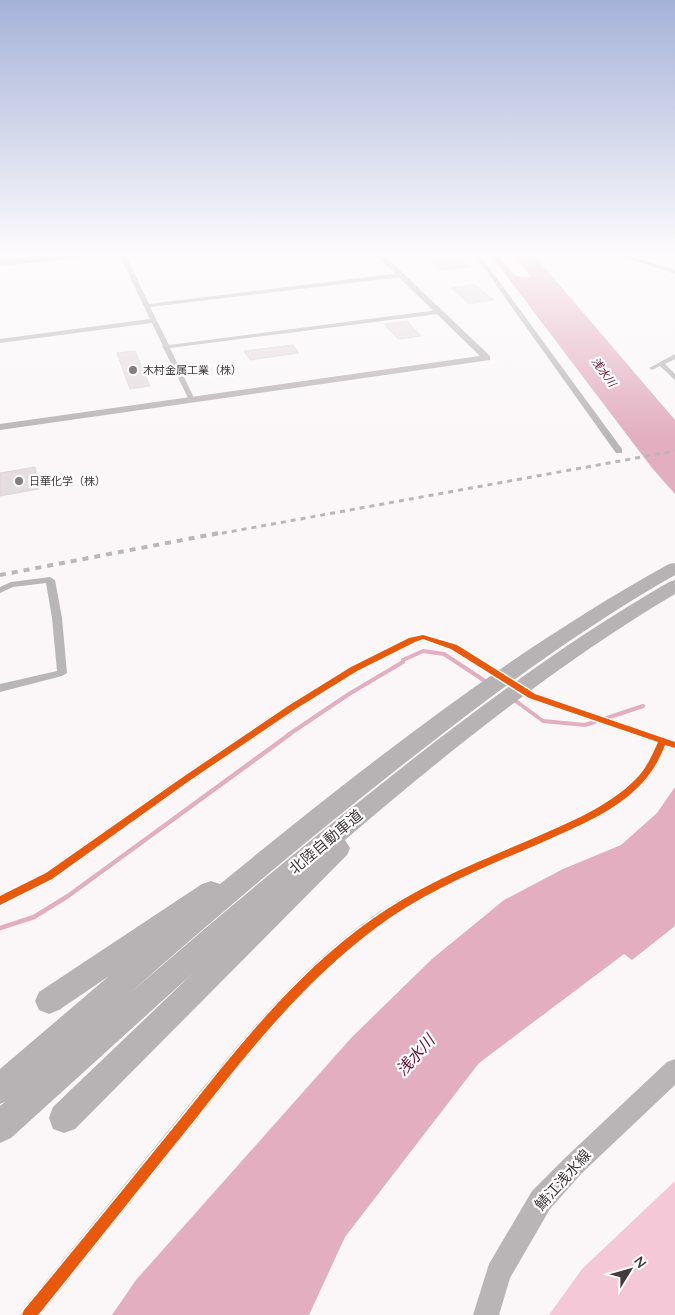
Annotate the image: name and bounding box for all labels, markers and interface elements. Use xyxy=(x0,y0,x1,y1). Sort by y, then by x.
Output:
water label: 浅水川 xyxy=(589,355,620,390)
place label: 木村金属工業（株） xyxy=(143,363,242,377)
marker: 木村金属工業（株） xyxy=(127,364,139,376)
place label: 日華化学（株） xyxy=(29,474,106,488)
marker: 日華化学（株） xyxy=(13,475,25,487)
street label: 北陸自動車道 xyxy=(285,805,366,878)
water label: 浅水川 xyxy=(392,1029,440,1080)
street label: 鯖江浅水線 xyxy=(530,1145,595,1214)
north arrow xyxy=(605,1245,655,1295)
text: N xyxy=(630,1253,651,1272)

